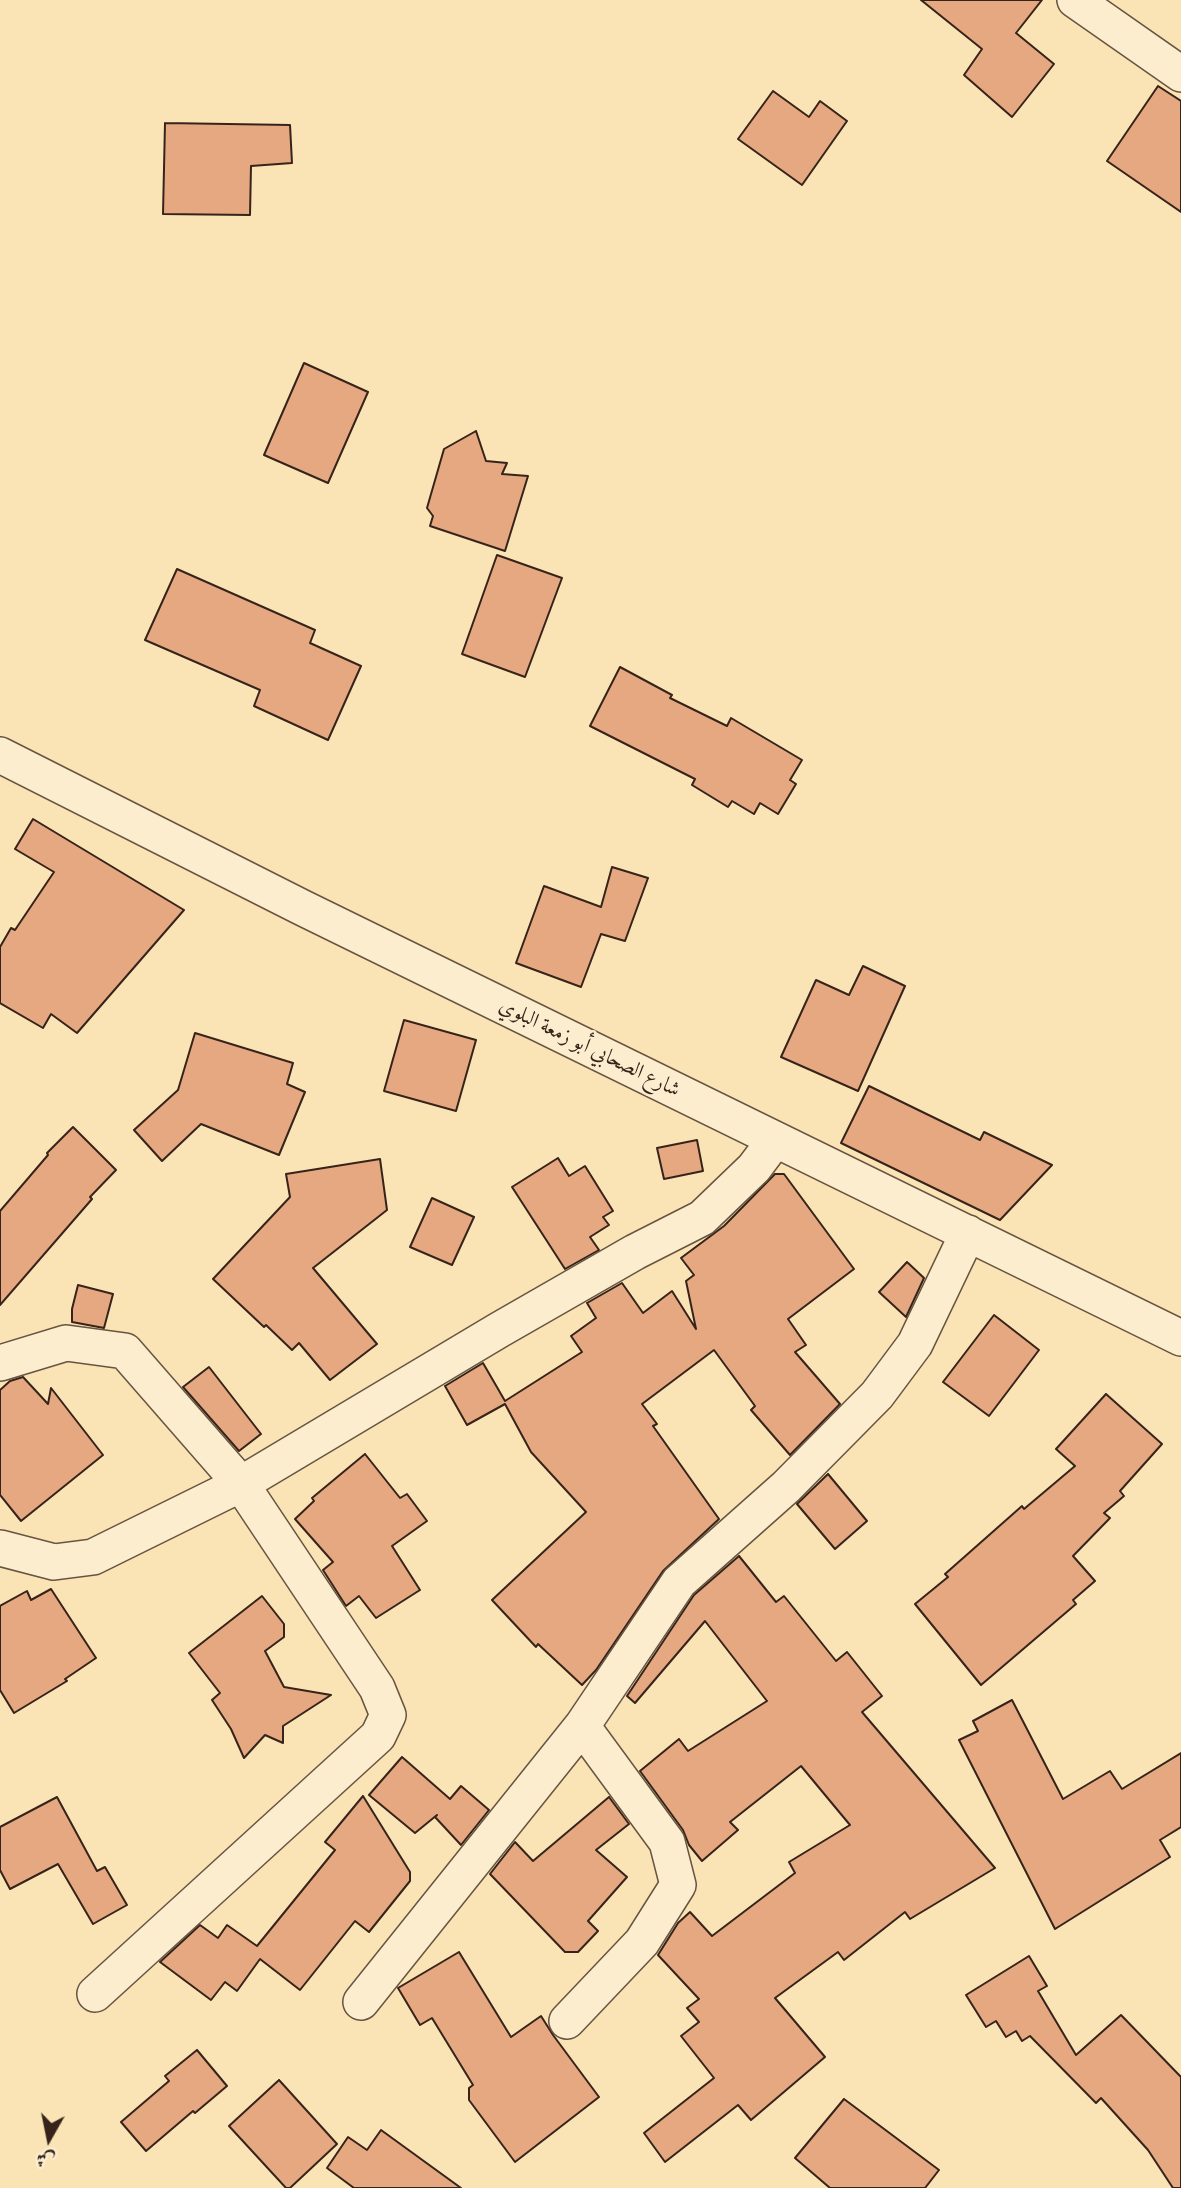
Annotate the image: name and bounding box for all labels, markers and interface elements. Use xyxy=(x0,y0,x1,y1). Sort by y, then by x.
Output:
street label: شارع الصحابي أبو زمعة البلوي xyxy=(494,994,684,1104)
north arrow xyxy=(14,2104,84,2174)
text: ش xyxy=(35,2146,57,2173)

